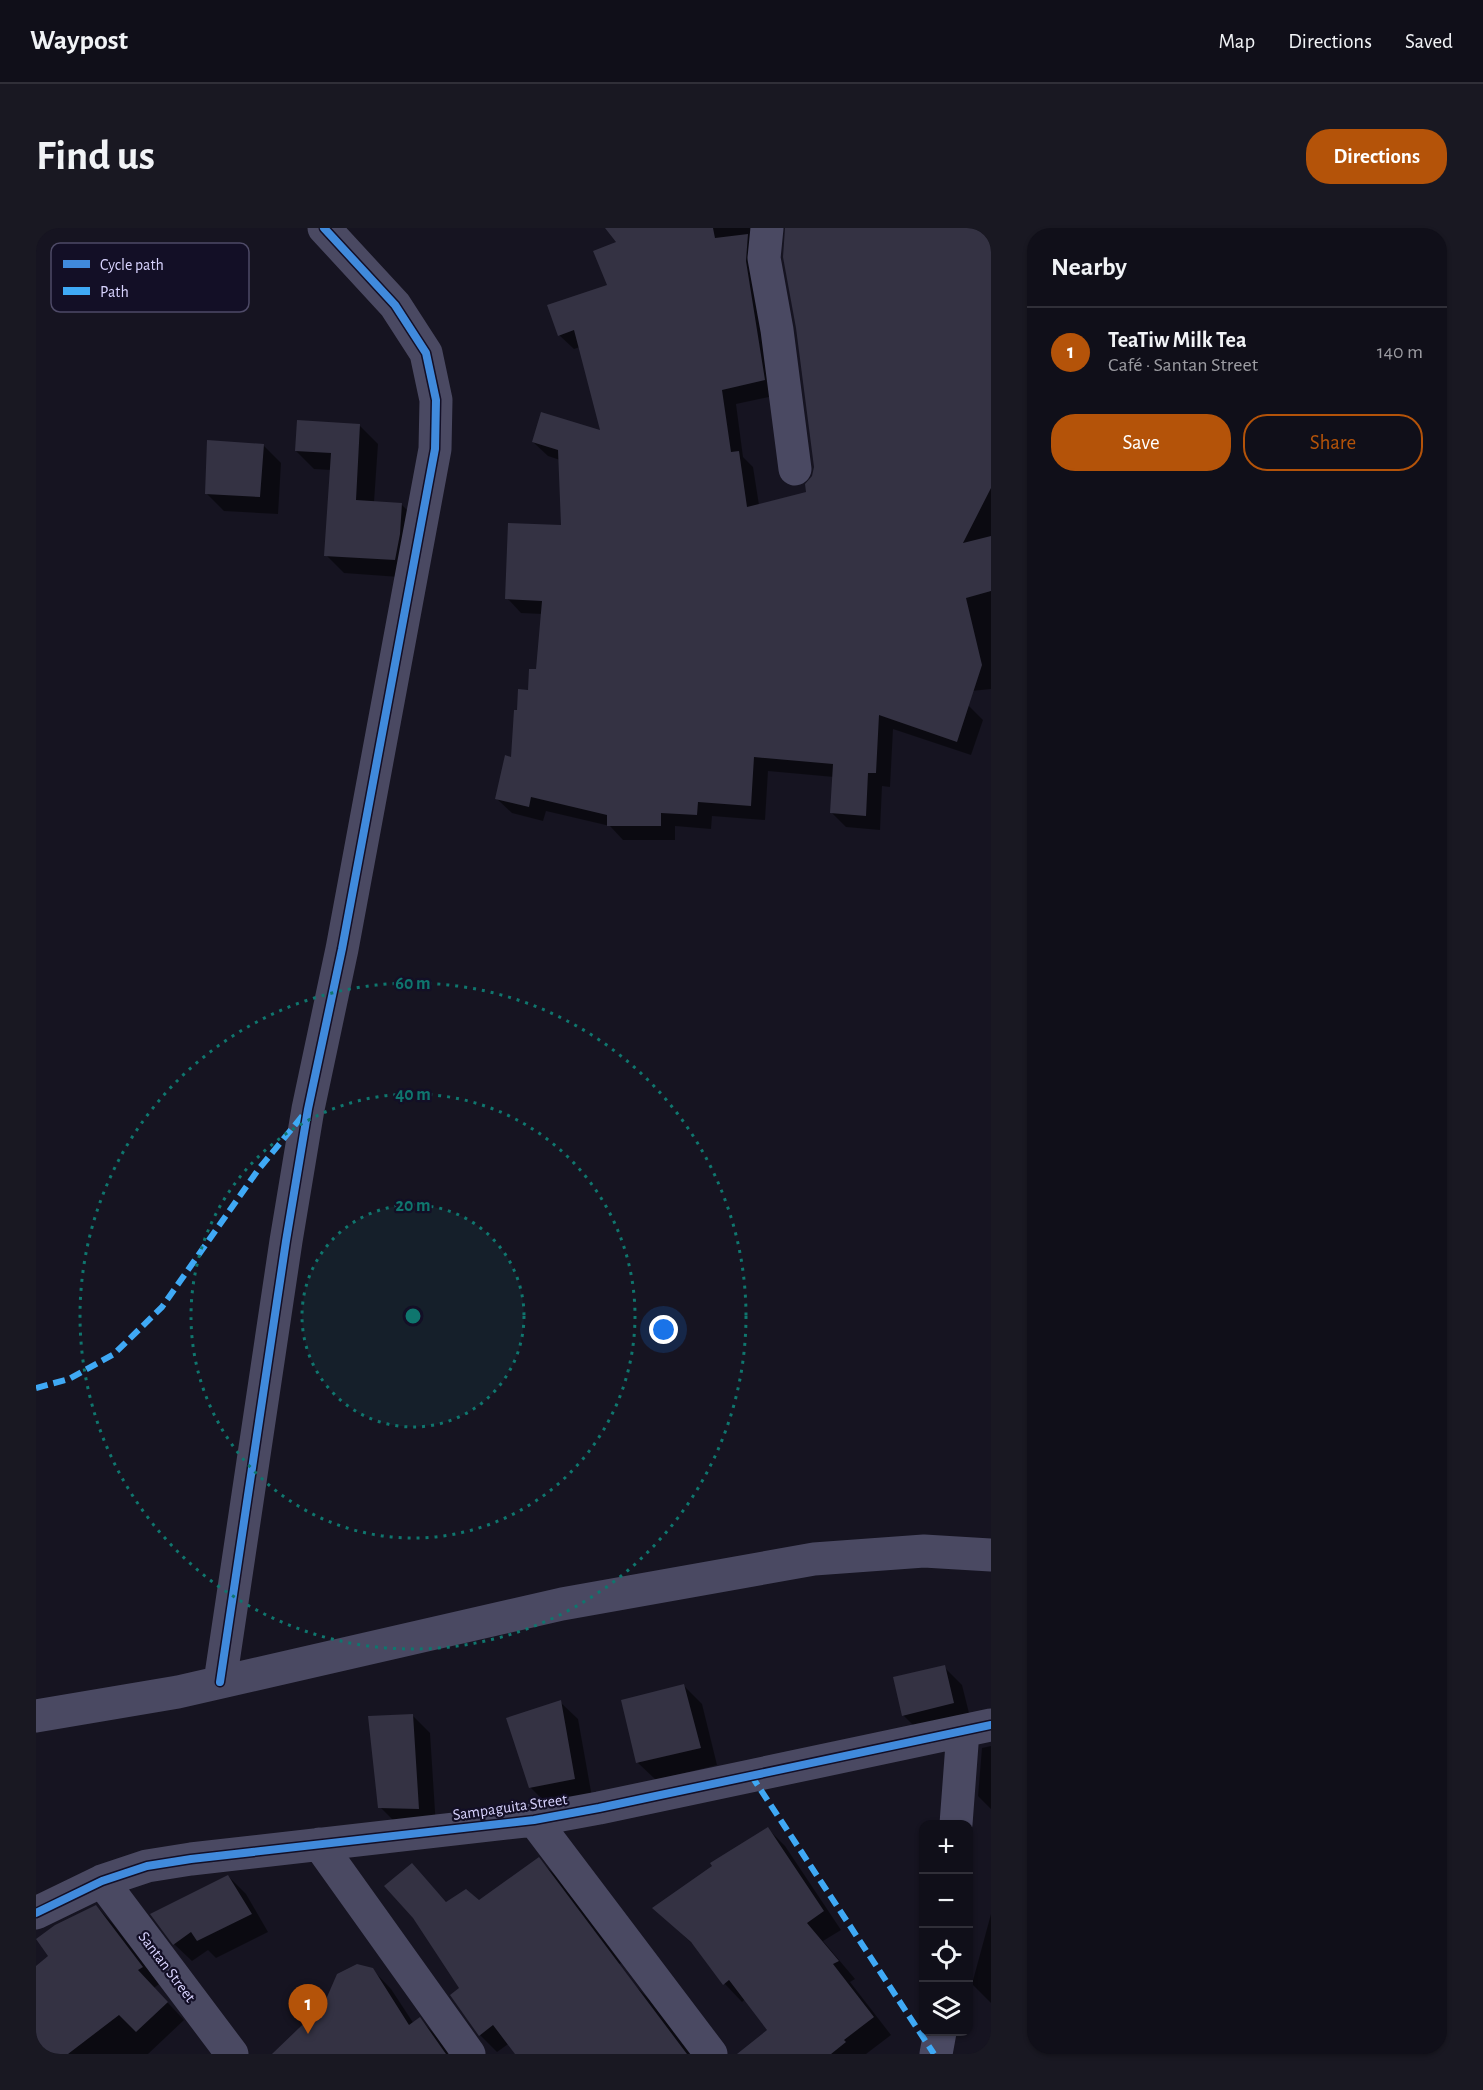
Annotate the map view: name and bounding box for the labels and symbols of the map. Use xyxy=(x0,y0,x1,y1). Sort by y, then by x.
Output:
legend xyxy=(51,243,249,312)
text: Cycle path xyxy=(100,257,164,274)
text: Path xyxy=(100,284,129,300)
text: 60 m xyxy=(395,975,431,993)
text: 40 m xyxy=(395,1086,431,1104)
text: 20 m xyxy=(395,1197,431,1215)
centre of rings xyxy=(403,1306,423,1326)
your location xyxy=(649,1315,678,1344)
street label: Sampaguita Street xyxy=(452,1791,568,1823)
street label: Santan Street xyxy=(135,1929,199,2005)
pin: 1 xyxy=(288,1984,328,2034)

